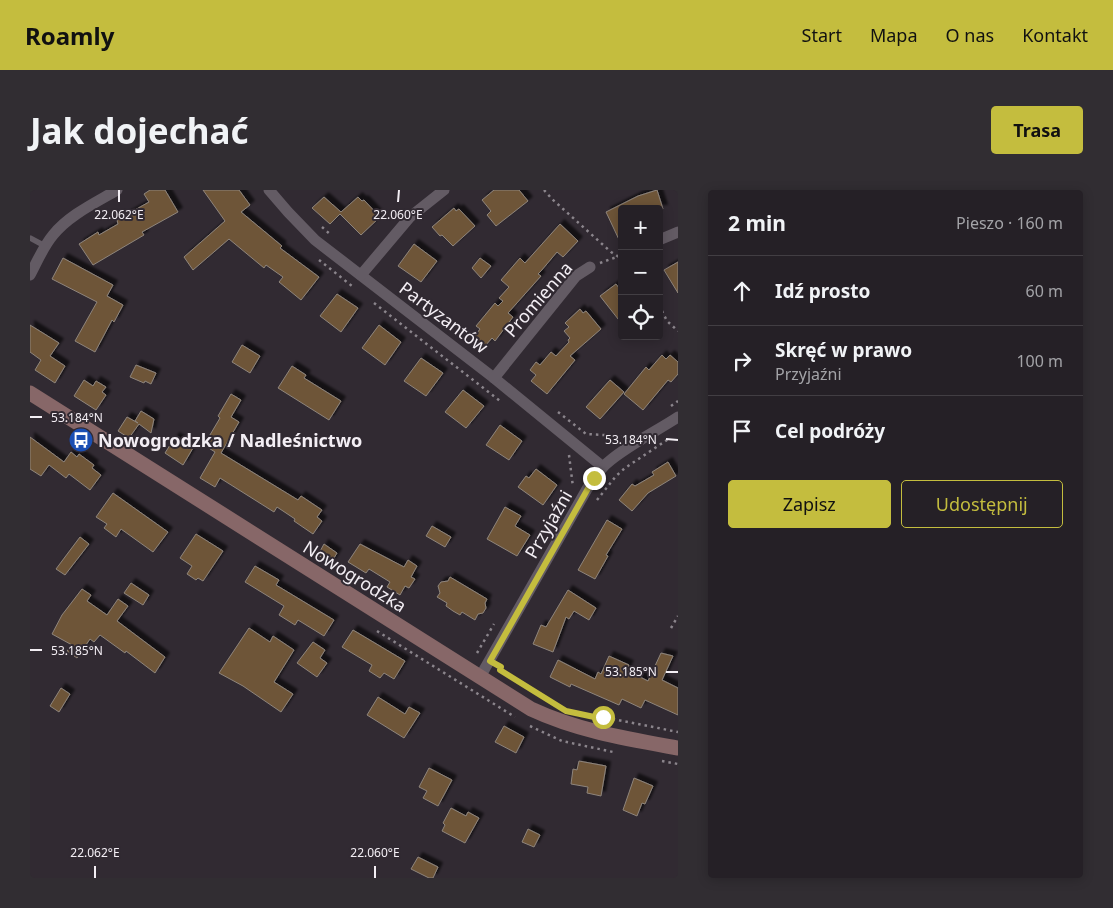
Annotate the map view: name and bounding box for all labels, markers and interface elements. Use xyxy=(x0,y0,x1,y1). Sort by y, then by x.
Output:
text: Roamly xyxy=(25,19,114,52)
text: Start xyxy=(802,23,842,47)
text: Mapa xyxy=(870,23,918,47)
text: O nas xyxy=(946,23,994,47)
text: Kontakt xyxy=(1022,23,1088,47)
button: Trasa xyxy=(991,106,1083,154)
text: Jak dojechać xyxy=(30,107,249,154)
map controls xyxy=(618,205,663,340)
button: + xyxy=(618,205,663,250)
text: 22.062°E xyxy=(94,206,144,223)
text: 22.060°E xyxy=(373,206,423,223)
text: 2 min xyxy=(728,209,786,237)
text: Pieszo · 160 m xyxy=(956,212,1063,234)
button: − xyxy=(618,250,663,295)
street label: Promienna xyxy=(498,256,578,342)
street label: Partyzantów xyxy=(395,276,493,358)
icon: ahead xyxy=(728,277,756,305)
text: Idź prosto xyxy=(775,278,870,304)
text: 60 m xyxy=(1026,280,1063,302)
button: locate xyxy=(618,295,663,340)
text: Skręć w prawo xyxy=(775,337,912,363)
icon: right xyxy=(728,347,756,375)
text: 100 m xyxy=(1016,350,1063,372)
text: Przyjaźni xyxy=(775,363,842,385)
text: 53.184°N xyxy=(51,409,103,426)
icon: arrive xyxy=(728,417,756,445)
text: Cel podróży xyxy=(775,418,885,444)
bus stop icon: Nowogrodzka / Nadleśnictwo xyxy=(68,427,94,453)
place label: Nowogrodzka / Nadleśnictwo xyxy=(98,428,362,452)
text: 53.184°N xyxy=(605,431,657,448)
route end xyxy=(583,467,606,490)
button: Zapisz xyxy=(728,480,891,528)
button: Udostępnij xyxy=(901,480,1063,528)
street label: Przyjaźni xyxy=(519,486,577,562)
street label: Nowogrodzka xyxy=(299,535,411,617)
text: 53.185°N xyxy=(51,642,103,659)
text: 53.185°N xyxy=(605,663,657,680)
route start xyxy=(592,706,615,729)
text: 22.062°E xyxy=(70,844,120,861)
text: 22.060°E xyxy=(350,844,400,861)

